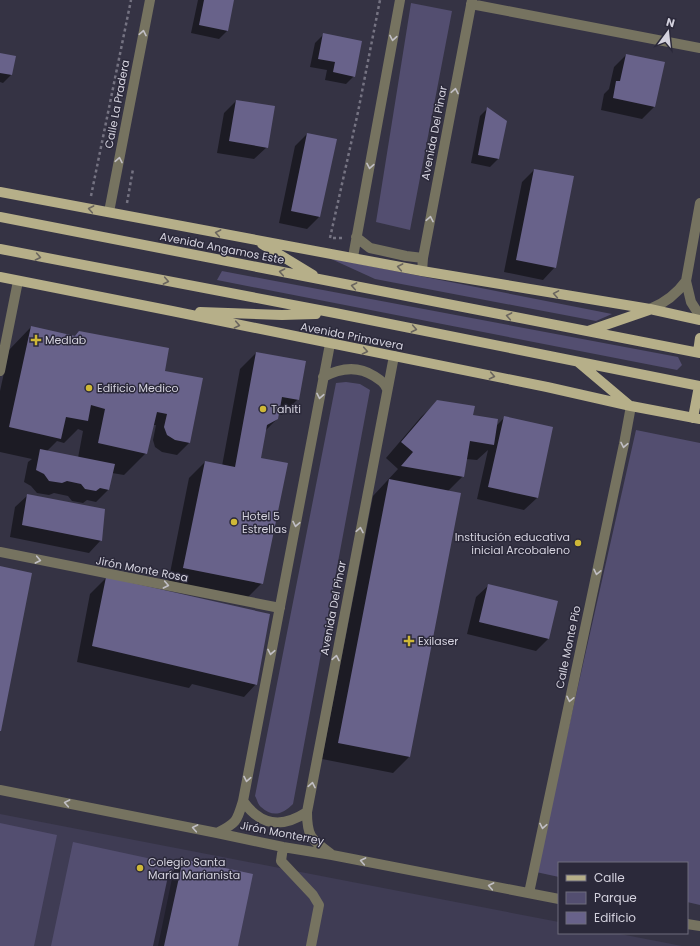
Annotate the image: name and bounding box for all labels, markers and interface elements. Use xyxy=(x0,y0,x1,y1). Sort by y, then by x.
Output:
north arrow xyxy=(648,12,688,52)
text: N xyxy=(665,14,677,31)
one-way arrow xyxy=(139,29,147,36)
one-way arrow xyxy=(389,35,398,41)
street label: Calle La Pradera xyxy=(101,58,133,150)
street label: Avenida Del Pinar xyxy=(417,84,451,182)
one-way arrow xyxy=(450,88,458,94)
one-way arrow xyxy=(114,157,122,163)
one-way arrow xyxy=(366,163,374,169)
one-way arrow xyxy=(87,205,94,213)
one-way arrow xyxy=(426,216,434,222)
street label: Avenida Angamos Este xyxy=(158,228,286,268)
one-way arrow xyxy=(215,230,221,238)
one-way arrow xyxy=(35,252,41,260)
one-way arrow xyxy=(397,263,403,271)
one-way arrow xyxy=(279,268,285,277)
one-way arrow xyxy=(163,276,169,285)
one-way arrow xyxy=(351,282,357,291)
one-way arrow xyxy=(552,290,559,299)
one-way arrow xyxy=(506,313,512,321)
street label: Avenida Primavera xyxy=(299,318,405,354)
one-way arrow xyxy=(234,320,240,328)
one-way arrow xyxy=(411,324,417,332)
place label: Medlab xyxy=(45,332,86,348)
marker: Medlab xyxy=(30,334,42,346)
one-way arrow xyxy=(361,346,368,354)
one-way arrow xyxy=(489,372,495,380)
place label: Edificio Medico xyxy=(97,380,179,396)
marker: Edificio Medico xyxy=(84,383,94,393)
one-way arrow xyxy=(316,393,325,399)
place label: Tahiti xyxy=(271,401,301,417)
marker: Tahiti xyxy=(258,404,268,414)
one-way arrow xyxy=(620,441,629,448)
place label: Hotel 5 Estrellas xyxy=(242,508,287,537)
marker: Hotel 5 Estrellas xyxy=(229,517,239,527)
one-way arrow xyxy=(292,521,300,527)
one-way arrow xyxy=(356,527,364,533)
place label: Institución educativa inicial Arcobaleno xyxy=(455,529,570,558)
marker: Institución educativa inicial Arcobaleno xyxy=(573,538,583,548)
street label: Jirón Monte Rosa xyxy=(94,552,190,586)
one-way arrow xyxy=(35,555,41,564)
street label: Avenida Del Pinar xyxy=(316,559,350,657)
one-way arrow xyxy=(593,568,601,575)
one-way arrow xyxy=(163,581,169,589)
street label: Calle Monte Pio xyxy=(551,604,585,690)
place label: Exilaser xyxy=(418,633,458,649)
marker: Exilaser xyxy=(403,635,415,647)
one-way arrow xyxy=(268,648,276,655)
one-way arrow xyxy=(331,655,340,661)
one-way arrow xyxy=(566,696,574,702)
one-way arrow xyxy=(243,776,252,782)
one-way arrow xyxy=(307,782,315,789)
one-way arrow xyxy=(64,800,70,808)
street label: Jirón Monterrey xyxy=(239,817,326,849)
one-way arrow xyxy=(539,823,547,829)
one-way arrow xyxy=(191,825,198,833)
place label: Colegio Santa María Marianista xyxy=(148,854,240,883)
one-way arrow xyxy=(360,857,367,866)
legend xyxy=(558,862,688,934)
marker: Colegio Santa María Marianista xyxy=(135,863,145,873)
text: Calle xyxy=(594,869,625,886)
one-way arrow xyxy=(488,882,494,890)
text: Parque xyxy=(594,889,637,906)
text: Edificio xyxy=(594,909,636,926)

